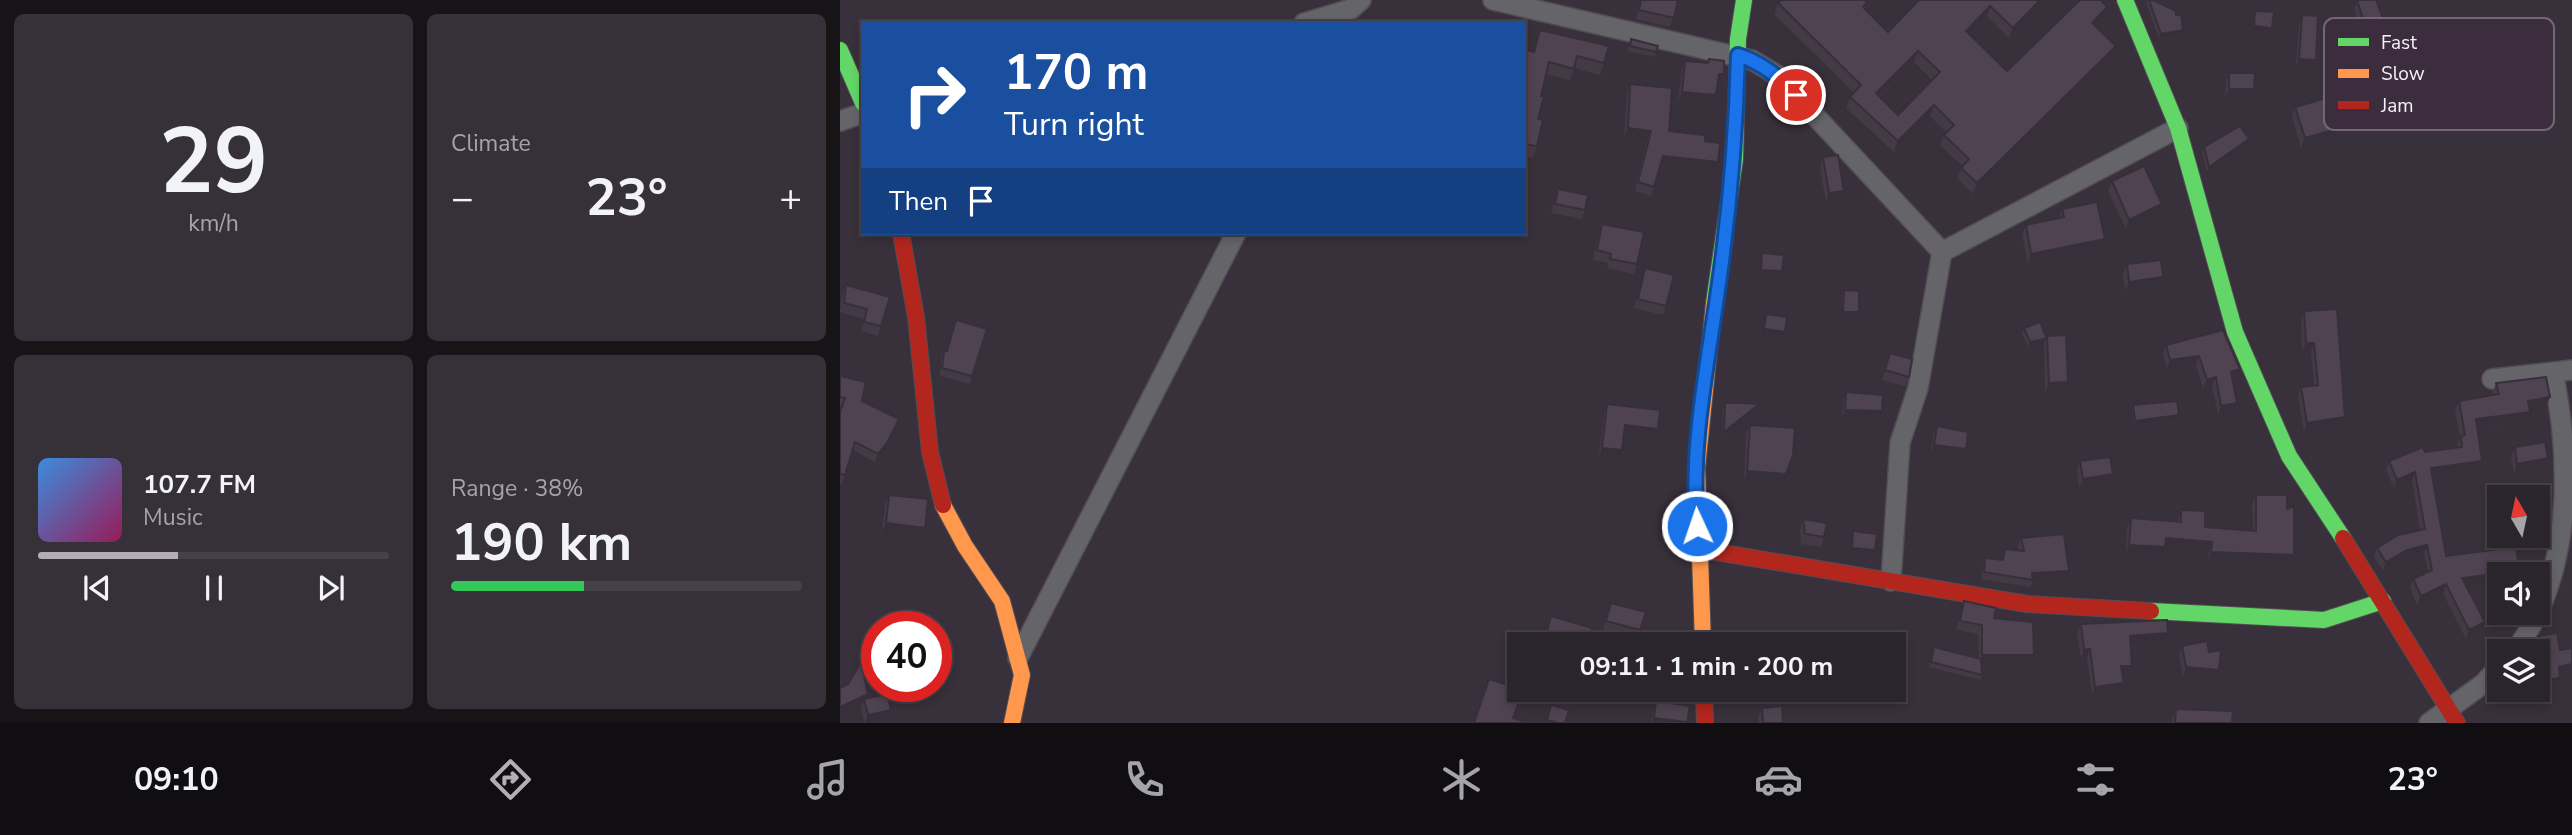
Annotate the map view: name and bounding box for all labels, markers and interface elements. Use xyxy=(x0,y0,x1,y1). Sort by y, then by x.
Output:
legend xyxy=(2324,18,2554,130)
text: Fast xyxy=(2381,30,2417,56)
text: 170 m xyxy=(1004,39,1148,106)
icon: right xyxy=(889,49,980,140)
text: Slow xyxy=(2381,61,2425,87)
pin xyxy=(1766,65,1826,125)
icon: arrive xyxy=(1777,76,1815,114)
text: Jam xyxy=(2380,93,2414,119)
text: 29 xyxy=(159,100,268,224)
text: Turn right xyxy=(1004,103,1144,146)
text: Climate xyxy=(451,128,531,159)
text: 23° xyxy=(585,162,668,233)
text: − xyxy=(451,173,474,224)
text: + xyxy=(779,173,802,224)
icon: arrive xyxy=(962,182,1000,220)
text: Then xyxy=(889,184,948,219)
text: km/h xyxy=(188,208,239,239)
text: 107.7 FM xyxy=(143,467,256,502)
text: Range · 38% xyxy=(451,473,583,504)
north arrow xyxy=(2487,485,2550,548)
map controls xyxy=(2487,485,2550,702)
position arrow xyxy=(1660,489,1734,563)
text: Music xyxy=(143,502,203,533)
text: 190 km xyxy=(451,507,632,578)
button: sound xyxy=(2487,562,2550,625)
icon: previous xyxy=(78,569,116,607)
icon: pause xyxy=(195,569,233,607)
icon: next xyxy=(312,569,350,607)
speed limit sign: 40 xyxy=(861,611,952,702)
button: layers xyxy=(2487,639,2550,702)
text: 09:11 · 1 min · 200 m xyxy=(1580,649,1833,684)
icon: directions xyxy=(486,755,535,804)
icon: music xyxy=(803,755,852,804)
icon: phone xyxy=(1120,755,1169,804)
icon: climate xyxy=(1437,755,1486,804)
icon: car xyxy=(1754,755,1803,804)
icon: filters xyxy=(2071,755,2120,804)
text: 09:10 xyxy=(134,758,219,801)
text: 23° xyxy=(2387,758,2438,801)

